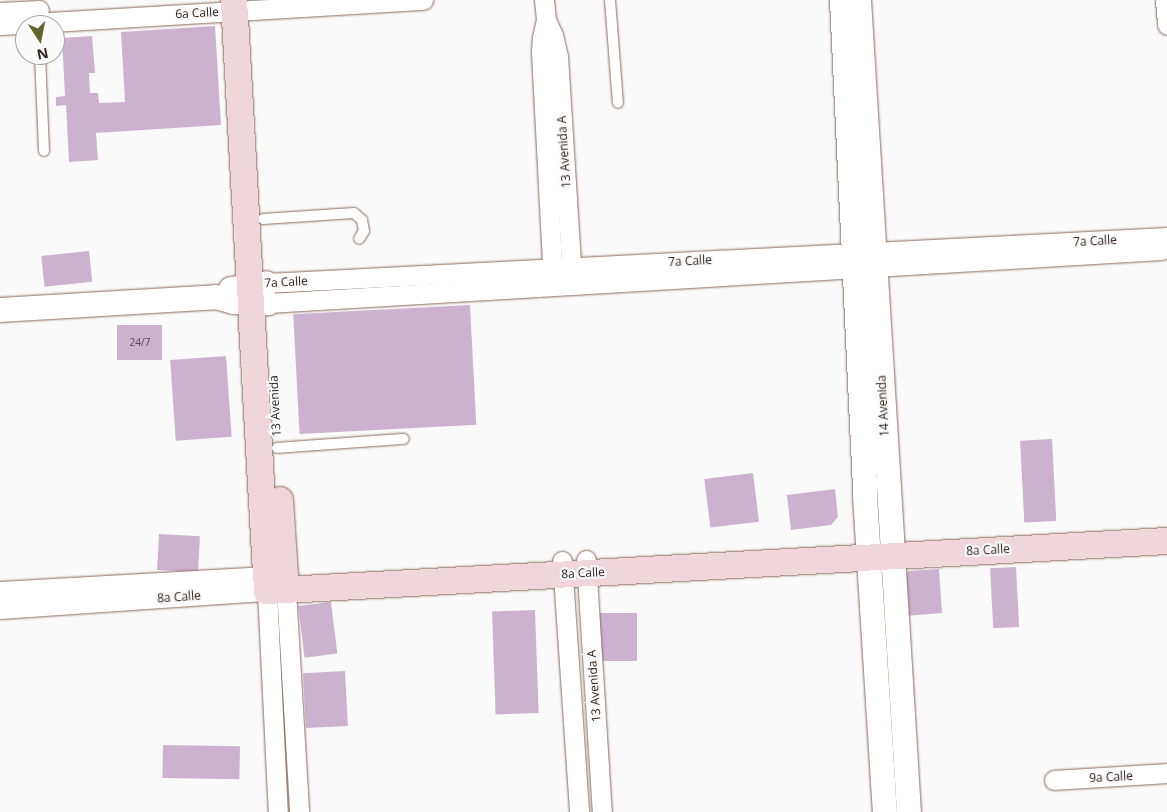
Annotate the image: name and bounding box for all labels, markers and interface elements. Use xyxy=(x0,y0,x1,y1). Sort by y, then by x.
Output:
street label: 6a Calle xyxy=(175,5,219,21)
north arrow xyxy=(15,15,65,65)
text: N xyxy=(35,44,50,65)
street label: 13 Avenida A xyxy=(554,115,574,189)
street label: 7a Calle xyxy=(1073,233,1117,249)
street label: 7a Calle xyxy=(668,253,712,269)
street label: 7a Calle xyxy=(264,274,308,290)
house number: 24/7 xyxy=(130,337,150,349)
street label: 13 Avenida xyxy=(266,375,284,437)
street label: 14 Avenida xyxy=(874,375,892,437)
street label: 8a Calle xyxy=(966,542,1010,558)
street label: 8a Calle xyxy=(561,565,605,581)
street label: 8a Calle xyxy=(157,588,201,606)
street label: 13 Avenida A xyxy=(584,649,604,723)
street label: 9a Calle xyxy=(1089,769,1133,785)

